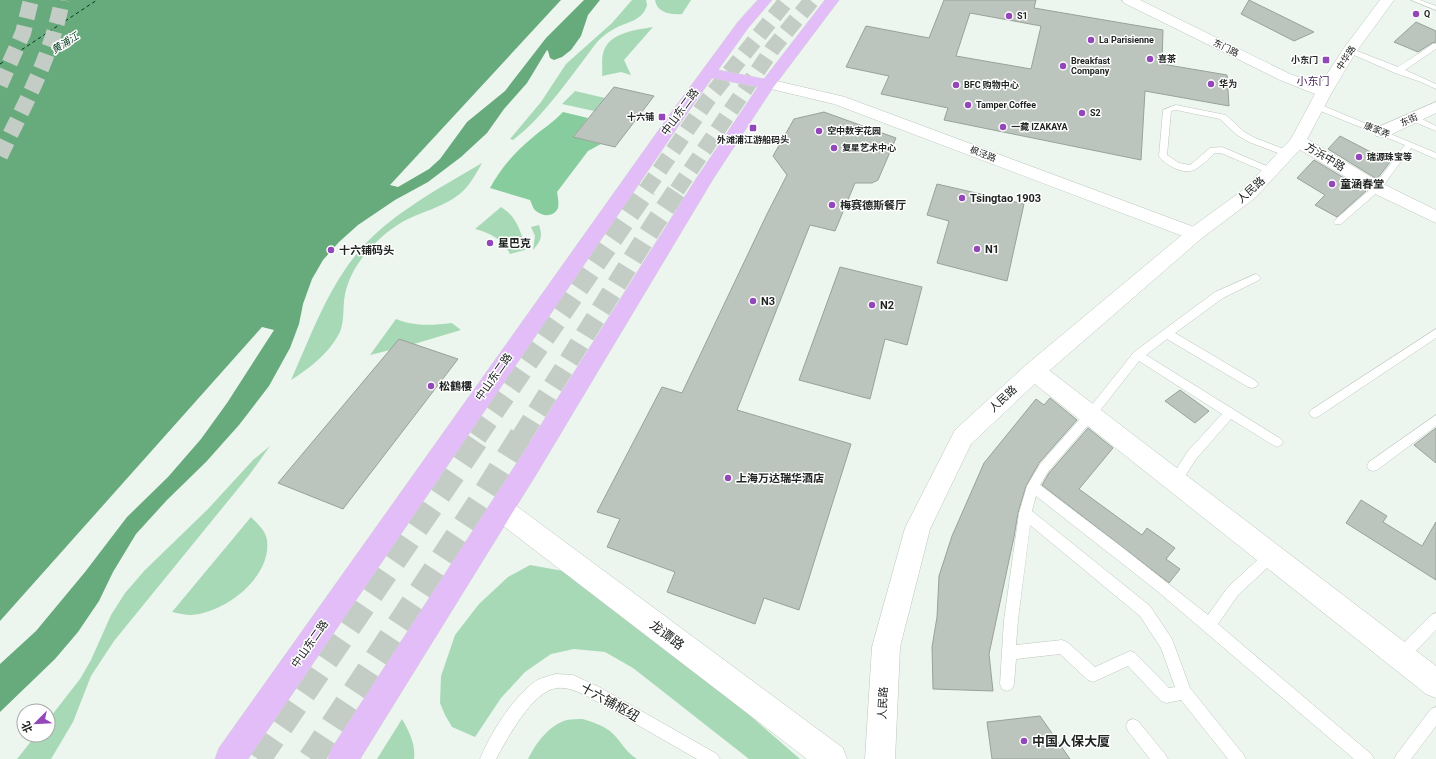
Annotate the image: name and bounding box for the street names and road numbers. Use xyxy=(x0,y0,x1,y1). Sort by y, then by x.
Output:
street label: 东门路 xyxy=(1212,38,1240,58)
street label: 中华路 xyxy=(1334,43,1358,72)
street label: 中山东二路 xyxy=(659,86,701,138)
street label: 东街 xyxy=(1399,112,1419,128)
street label: 康家弄 xyxy=(1363,120,1391,140)
street label: 方浜中路 xyxy=(1303,140,1347,174)
street label: 枫泾路 xyxy=(969,144,997,164)
street label: 人民路 xyxy=(1234,174,1268,206)
street label: 中山东二路 xyxy=(473,351,515,403)
street label: 人民路 xyxy=(986,383,1020,415)
street label: 龙谭路 xyxy=(647,617,687,653)
street label: 中山东二路 xyxy=(289,618,331,670)
street label: 十六铺枢纽 xyxy=(578,680,642,724)
street label: 人民路 xyxy=(876,686,890,720)

